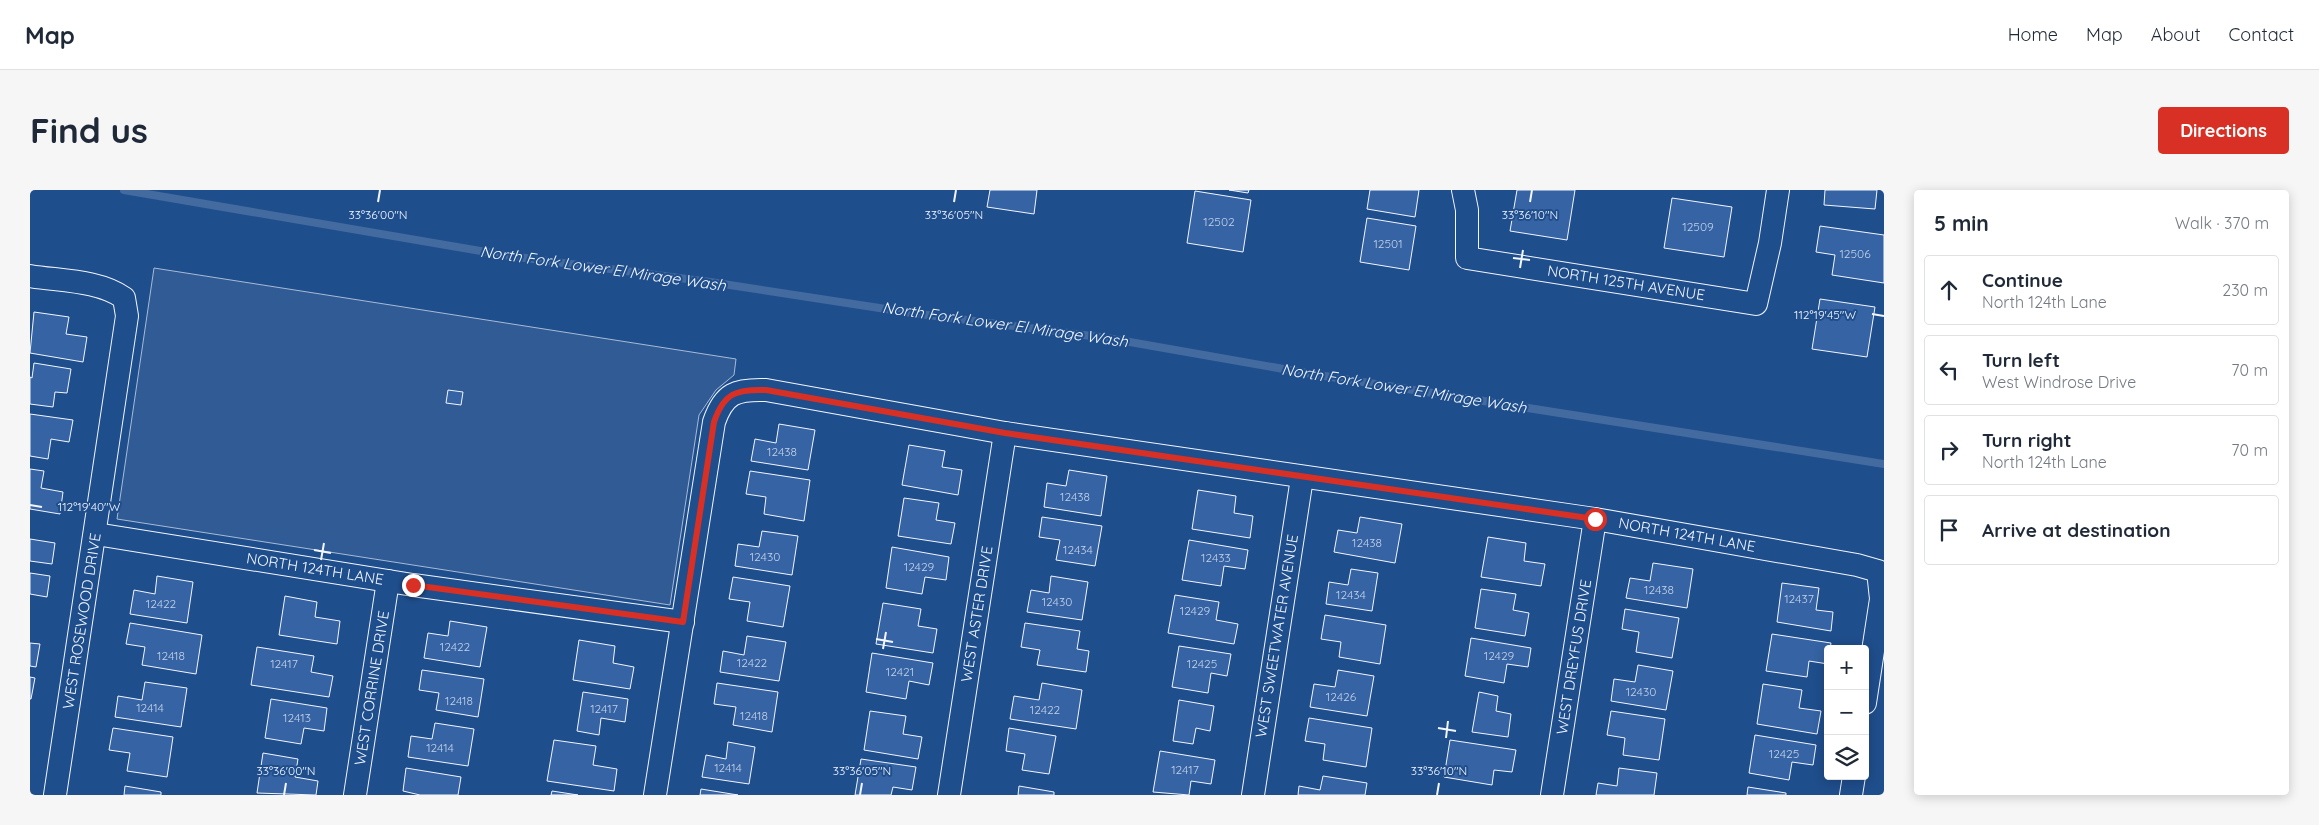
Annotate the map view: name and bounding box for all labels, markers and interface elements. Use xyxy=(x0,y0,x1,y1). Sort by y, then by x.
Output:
text: Map xyxy=(25,20,75,50)
text: Home xyxy=(2008,23,2058,46)
text: Map xyxy=(2086,23,2123,46)
text: About xyxy=(2151,23,2201,46)
text: Contact xyxy=(2229,23,2294,46)
button: Directions xyxy=(2158,107,2289,154)
text: Find us xyxy=(30,108,148,152)
text: 33°36'00"N xyxy=(348,207,408,222)
text: 33°36'05"N xyxy=(925,207,983,222)
text: 33°36'10"N xyxy=(1502,207,1558,222)
text: 5 min xyxy=(1934,210,1989,236)
text: Walk · 370 m xyxy=(2175,213,2269,233)
house number: 12502 xyxy=(1203,214,1235,229)
house number: 12509 xyxy=(1682,219,1714,234)
house number: 12501 xyxy=(1373,236,1403,251)
water label: North Fork Lower El Mirage Wash xyxy=(479,241,728,295)
house number: 12506 xyxy=(1839,246,1871,261)
street label: NORTH 125TH AVENUE xyxy=(1546,261,1706,304)
text: Continue xyxy=(1982,268,2063,292)
icon: ahead xyxy=(1935,276,1963,304)
text: 230 m xyxy=(2222,280,2268,300)
text: North 124th Lane xyxy=(1982,292,2107,312)
water label: North Fork Lower El Mirage Wash xyxy=(881,297,1130,351)
text: 112°19'45"W xyxy=(1794,307,1856,322)
text: Turn left xyxy=(1982,348,2060,372)
icon: left xyxy=(1935,356,1963,384)
water label: North Fork Lower El Mirage Wash xyxy=(1280,359,1529,417)
text: 70 m xyxy=(2231,360,2268,380)
text: West Windrose Drive xyxy=(1982,372,2136,392)
text: Turn right xyxy=(1982,428,2071,452)
icon: right xyxy=(1935,436,1963,464)
text: 70 m xyxy=(2231,440,2268,460)
house number: 12438 xyxy=(767,444,797,459)
text: North 124th Lane xyxy=(1982,452,2107,472)
house number: 12438 xyxy=(1060,489,1090,504)
text: 112°19'40"W xyxy=(58,499,121,514)
route start xyxy=(1584,508,1607,531)
street label: NORTH 124TH LANE xyxy=(1617,513,1757,556)
icon: arrive xyxy=(1935,516,1963,544)
text: Arrive at destination xyxy=(1982,518,2171,542)
street label: WEST ROSEWOOD DRIVE xyxy=(58,531,105,710)
street label: WEST SWEETWATER AVENUE xyxy=(1251,533,1302,739)
house number: 12438 xyxy=(1352,535,1382,550)
house number: 12434 xyxy=(1063,542,1093,557)
street label: WEST ASTER DRIVE xyxy=(956,545,997,683)
street label: NORTH 124TH LANE xyxy=(245,548,385,589)
house number: 12430 xyxy=(750,549,780,564)
house number: 12433 xyxy=(1201,550,1231,565)
house number: 12429 xyxy=(904,559,935,574)
route end xyxy=(402,574,425,597)
street label: WEST DREYFUS DRIVE xyxy=(1552,578,1595,736)
house number: 12438 xyxy=(1644,582,1674,597)
house number: 12434 xyxy=(1336,587,1366,602)
house number: 12437 xyxy=(1784,591,1814,606)
house number: 12430 xyxy=(1042,594,1072,609)
house number: 12422 xyxy=(146,596,177,611)
house number: 12429 xyxy=(1180,603,1211,618)
street label: WEST CORRINE DRIVE xyxy=(350,609,393,767)
house number: 12422 xyxy=(440,639,471,654)
map controls xyxy=(1824,645,1869,780)
button: + xyxy=(1824,645,1869,690)
house number: 12418 xyxy=(157,648,185,663)
house number: 12429 xyxy=(1484,648,1515,663)
house number: 12422 xyxy=(737,655,768,670)
house number: 12417 xyxy=(270,656,298,671)
house number: 12425 xyxy=(1187,656,1217,671)
house number: 12421 xyxy=(886,664,914,679)
house number: 12430 xyxy=(1626,684,1656,699)
house number: 12426 xyxy=(1326,689,1357,704)
button: − xyxy=(1824,690,1869,735)
house number: 12418 xyxy=(445,693,473,708)
house number: 12414 xyxy=(136,700,164,715)
house number: 12417 xyxy=(590,701,618,716)
house number: 12422 xyxy=(1030,702,1061,717)
house number: 12418 xyxy=(740,708,768,723)
house number: 12413 xyxy=(283,710,311,725)
button: layers xyxy=(1824,735,1869,780)
house number: 12414 xyxy=(426,740,454,755)
house number: 12425 xyxy=(1769,746,1799,761)
house number: 12414 xyxy=(714,760,742,775)
house number: 12417 xyxy=(1171,762,1199,777)
text: 33°36'00"N xyxy=(256,763,316,778)
text: 33°36'05"N xyxy=(833,763,891,778)
text: 33°36'10"N xyxy=(1411,763,1467,778)

